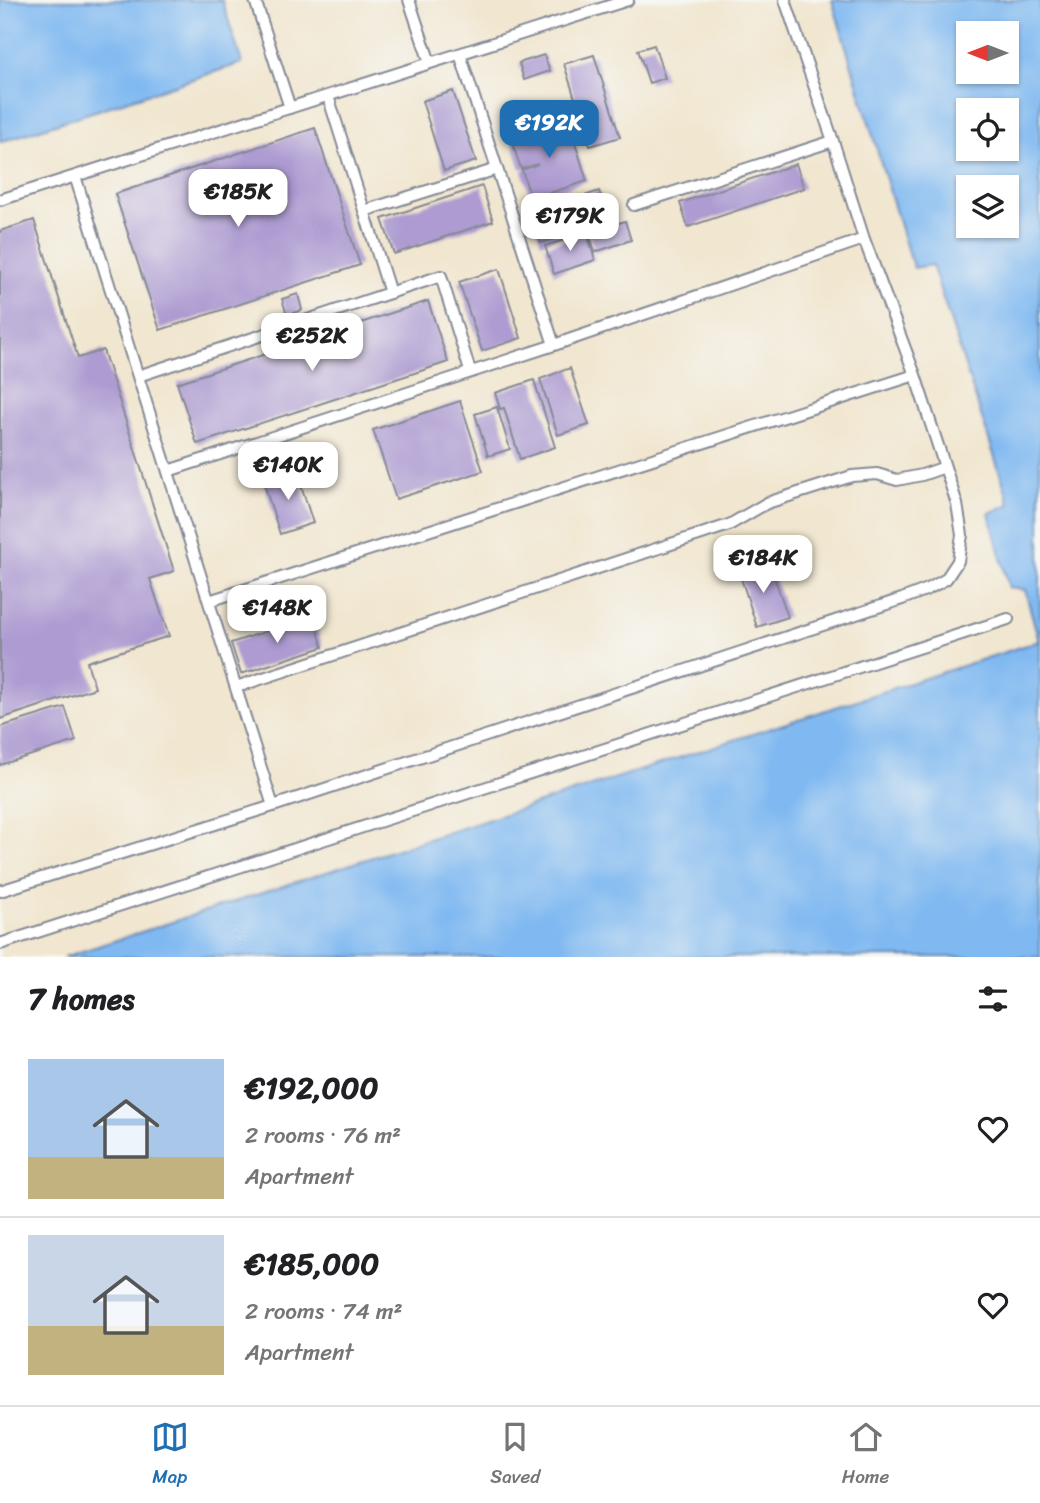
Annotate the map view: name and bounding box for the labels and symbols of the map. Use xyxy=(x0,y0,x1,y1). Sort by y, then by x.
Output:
north arrow xyxy=(956,21,1018,84)
pin: €192K xyxy=(500,100,598,160)
pin: €185K xyxy=(189,170,287,229)
pin: €179K xyxy=(521,194,619,253)
pin: €252K xyxy=(263,314,361,373)
pin: €140K xyxy=(239,442,337,502)
pin: €184K xyxy=(714,536,812,595)
pin: €148K xyxy=(228,586,326,645)

